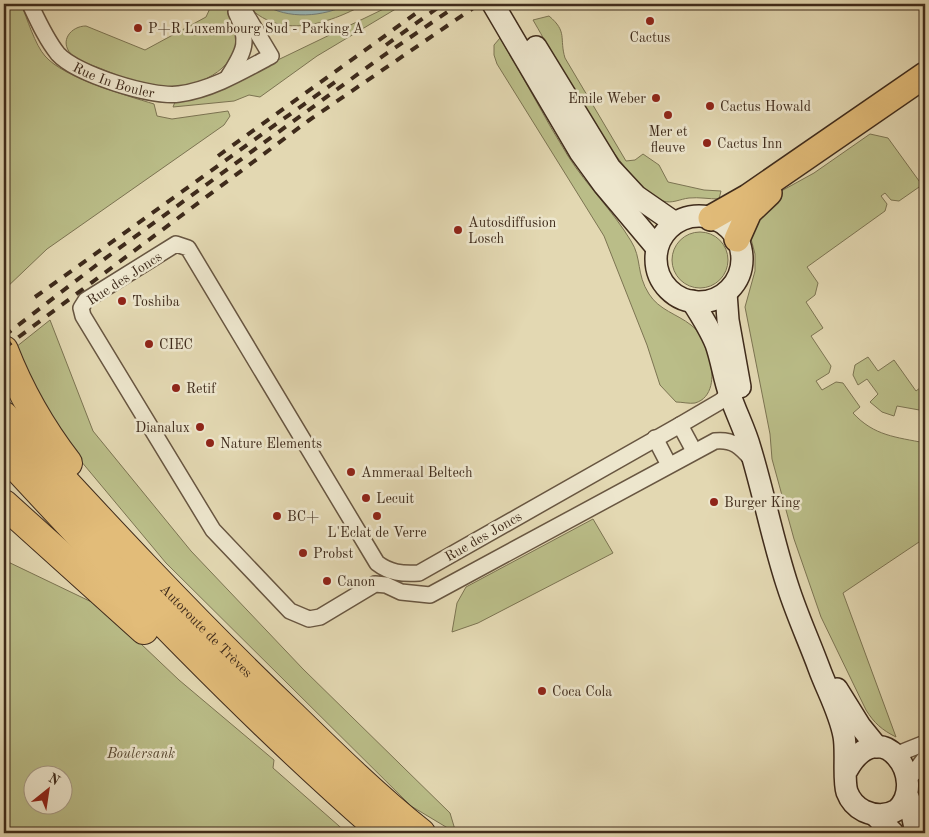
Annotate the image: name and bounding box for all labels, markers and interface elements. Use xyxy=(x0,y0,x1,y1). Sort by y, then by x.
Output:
marker: Cactus xyxy=(644,15,656,27)
marker: P+R Luxembourg Sud - Parking A xyxy=(132,22,144,34)
place label: P+R Luxembourg Sud - Parking A xyxy=(148,22,364,36)
place label: Cactus xyxy=(630,31,670,45)
street label: Rue In Bouler xyxy=(70,61,156,101)
place label: Emile Weber xyxy=(568,92,646,106)
marker: Emile Weber xyxy=(650,92,662,104)
marker: Cactus Howald xyxy=(704,100,716,112)
place label: Cactus Howald xyxy=(720,100,811,114)
marker: Mer et fleuve xyxy=(662,109,674,121)
place label: Mer et fleuve xyxy=(648,125,688,155)
marker: Cactus Inn xyxy=(701,137,713,149)
place label: Cactus Inn xyxy=(717,137,783,151)
place label: Autosdiffusion Losch xyxy=(468,216,557,246)
marker: Autosdiffusion Losch xyxy=(452,224,464,236)
street label: Rue des Joncs xyxy=(85,250,164,308)
marker: Toshiba xyxy=(116,295,128,307)
place label: Toshiba xyxy=(132,295,180,309)
marker: CIEC xyxy=(143,338,155,350)
place label: CIEC xyxy=(159,338,193,352)
marker: Retif xyxy=(170,382,182,394)
place label: Retif xyxy=(186,382,217,396)
place label: Dianalux xyxy=(135,421,190,435)
marker: Dianalux xyxy=(194,421,206,433)
marker: Nature Elements xyxy=(204,437,216,449)
place label: Nature Elements xyxy=(220,437,322,451)
marker: Ammeraal Beltech xyxy=(345,466,357,478)
place label: Ammeraal Beltech xyxy=(361,466,473,480)
marker: Lecuit xyxy=(360,492,372,504)
place label: Lecuit xyxy=(376,492,414,506)
marker: Burger King xyxy=(708,496,720,508)
place label: Burger King xyxy=(724,496,800,510)
street label: Rue des Joncs xyxy=(443,509,524,564)
marker: BC+ xyxy=(271,510,283,522)
place label: BC+ xyxy=(287,510,319,524)
marker: L'Eclat de Verre xyxy=(371,510,383,522)
place label: L'Eclat de Verre xyxy=(327,526,427,540)
marker: Probst xyxy=(297,547,309,559)
place label: Probst xyxy=(313,547,353,561)
marker: Canon xyxy=(321,575,333,587)
place label: Canon xyxy=(337,575,376,589)
street label: Autoroute de Trèves xyxy=(157,582,255,680)
marker: Coca Cola xyxy=(536,685,548,697)
place label: Coca Cola xyxy=(552,685,612,699)
park label: Boulersank xyxy=(106,747,175,761)
north arrow xyxy=(22,764,72,814)
text: N xyxy=(46,771,62,788)

